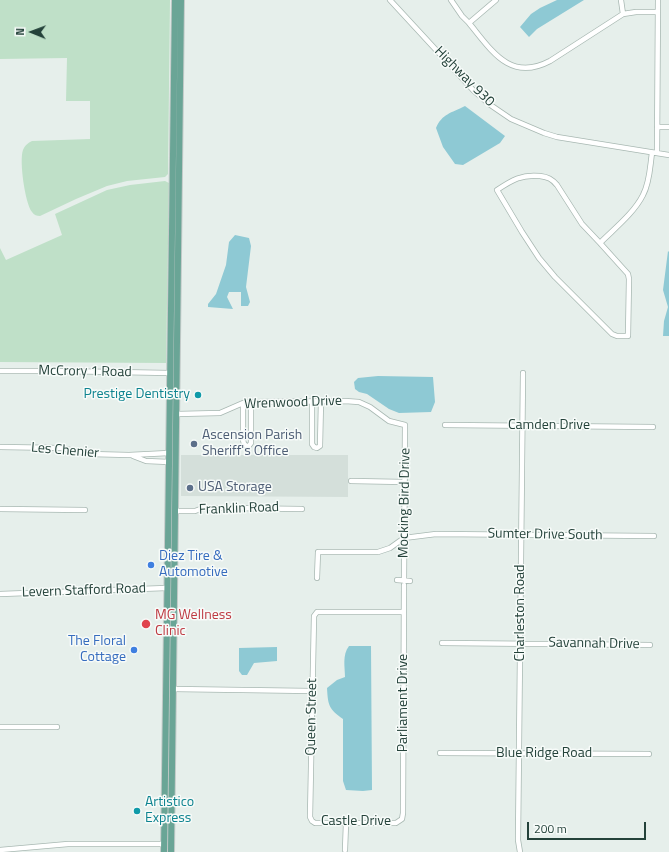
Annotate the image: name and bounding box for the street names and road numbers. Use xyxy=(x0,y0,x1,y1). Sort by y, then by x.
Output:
street label: Highway 930 xyxy=(430,43,498,111)
street label: McCrory 1 Road xyxy=(38,363,132,381)
street label: Wrenwood Drive xyxy=(244,393,342,413)
street label: Camden Drive xyxy=(508,418,590,434)
street label: Les Chenier xyxy=(30,440,100,462)
street label: Mocking Bird Drive xyxy=(396,448,414,558)
street label: Franklin Road xyxy=(199,499,279,519)
street label: Sumter Drive South xyxy=(487,526,603,544)
street label: Charleston Road xyxy=(513,564,529,662)
street label: Levern Stafford Road xyxy=(22,580,146,602)
street label: Savannah Drive xyxy=(548,635,640,653)
street label: Parliament Drive xyxy=(396,654,412,752)
street label: Queen Street xyxy=(303,678,321,756)
street label: Blue Ridge Road xyxy=(496,746,592,762)
street label: Castle Drive xyxy=(321,814,391,830)

